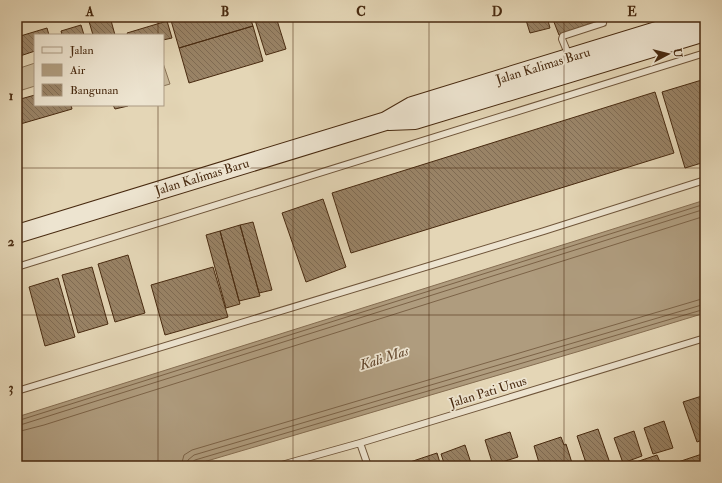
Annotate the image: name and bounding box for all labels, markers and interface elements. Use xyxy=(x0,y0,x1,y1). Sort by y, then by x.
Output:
text: A xyxy=(85,4,95,20)
text: B xyxy=(221,4,229,20)
text: C xyxy=(356,4,366,20)
text: D xyxy=(492,4,503,20)
text: E xyxy=(627,4,637,20)
legend xyxy=(34,34,164,106)
north arrow xyxy=(648,34,688,74)
text: Jalan xyxy=(69,43,94,58)
street label: Jalan Kalimas Baru xyxy=(493,44,592,88)
text: U xyxy=(670,47,685,59)
text: Air xyxy=(69,63,86,78)
text: Bangunan xyxy=(70,83,119,98)
text: 1 xyxy=(9,88,14,104)
street label: Jalan Kalimas Baru xyxy=(152,155,251,199)
text: 2 xyxy=(8,234,15,250)
water label: Kali Mas xyxy=(356,342,412,374)
street label: Jalan Pati Unus xyxy=(447,373,529,412)
text: 3 xyxy=(9,380,14,396)

